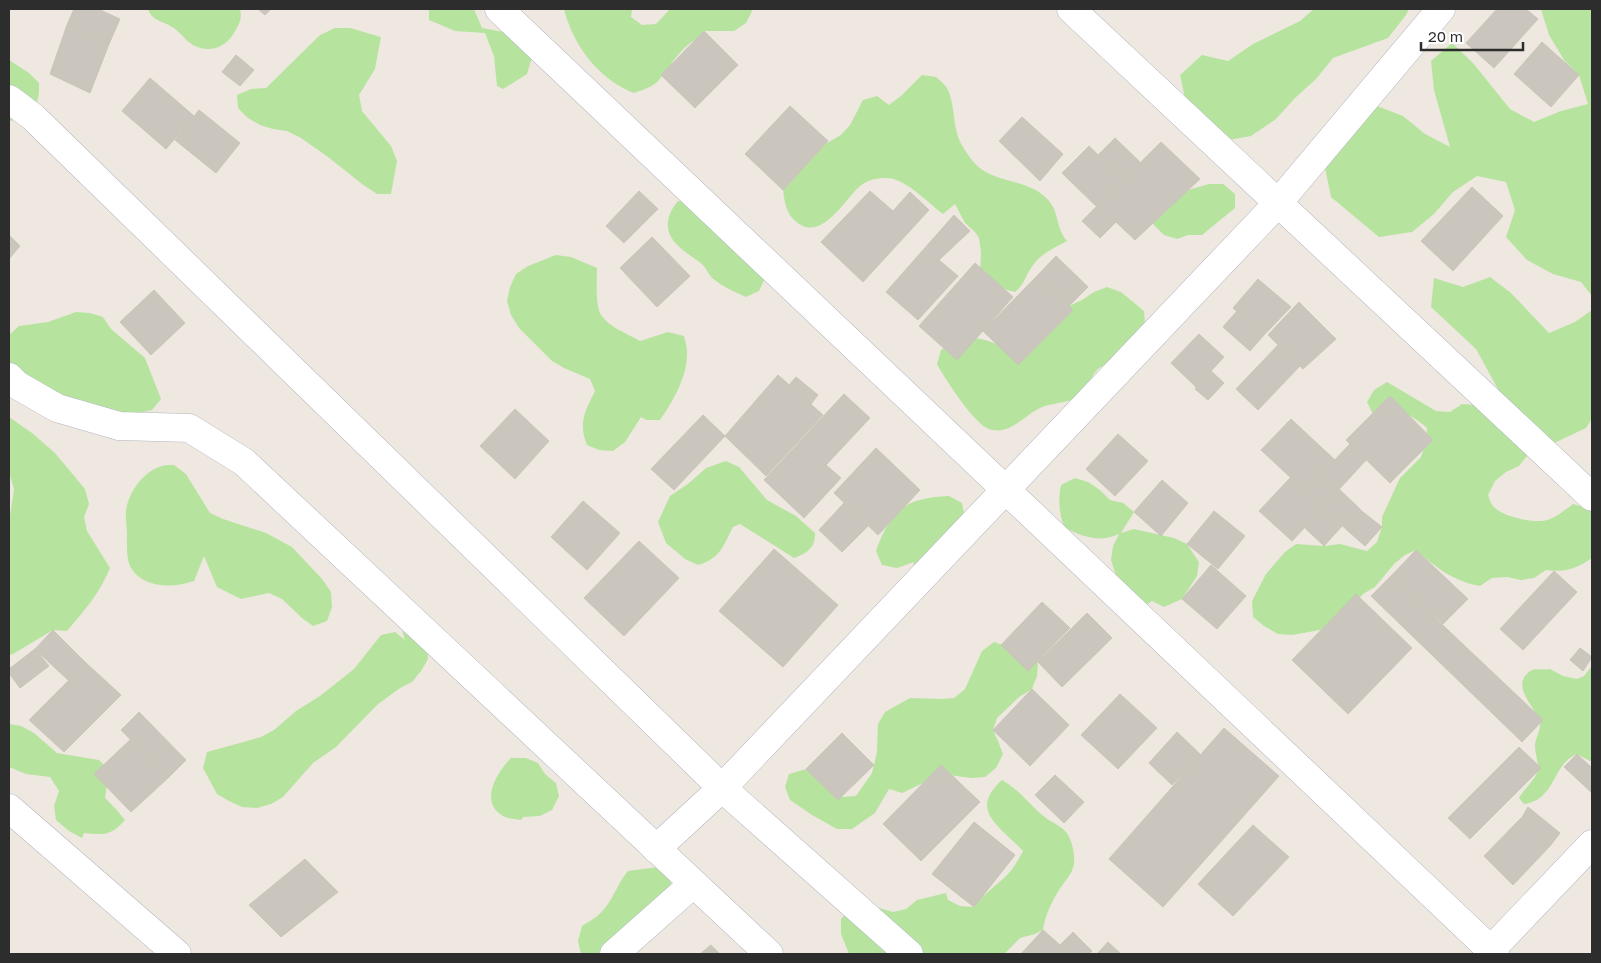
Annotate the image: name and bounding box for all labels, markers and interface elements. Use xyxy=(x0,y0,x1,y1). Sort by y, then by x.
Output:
scale bar xyxy=(1421,20,1524,52)
text: 20 m xyxy=(1428,27,1463,45)

